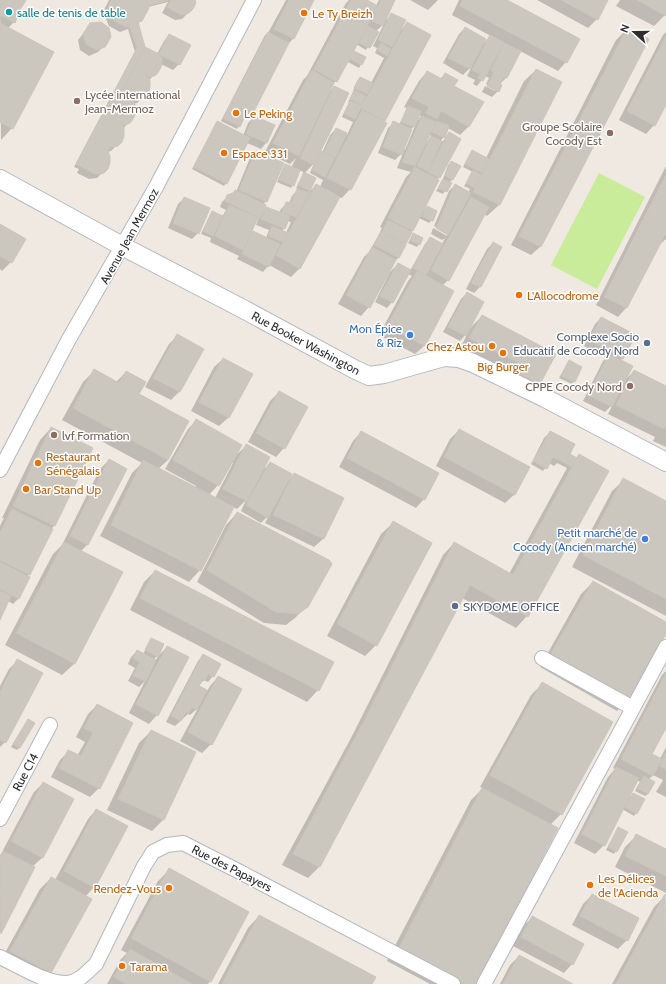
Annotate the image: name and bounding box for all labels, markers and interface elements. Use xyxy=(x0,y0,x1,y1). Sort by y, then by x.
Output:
place label: salle de tenis de table xyxy=(17,5,126,20)
place label: Le Ty Breizh xyxy=(312,6,372,21)
marker: salle de tenis de table xyxy=(4,7,14,17)
marker: Le Ty Breizh xyxy=(299,8,309,18)
north arrow xyxy=(614,12,654,52)
text: N xyxy=(617,22,633,35)
place label: Lycée international Jean-Mermoz xyxy=(84,87,180,116)
marker: Lycée international Jean-Mermoz xyxy=(72,96,82,106)
place label: Le Peking xyxy=(244,106,293,121)
marker: Le Peking xyxy=(231,108,241,118)
place label: Groupe Scolaire Cocody Est xyxy=(522,119,602,148)
marker: Groupe Scolaire Cocody Est xyxy=(605,128,615,138)
place label: Espace 331 xyxy=(232,146,287,161)
marker: Espace 331 xyxy=(219,148,229,158)
street label: Avenue Jean Mermoz xyxy=(96,185,162,286)
place label: L'Allocodrome xyxy=(527,288,599,303)
marker: L'Allocodrome xyxy=(514,290,524,300)
street label: Rue Booker Washington xyxy=(249,308,363,378)
place label: Mon Épice & Riz xyxy=(349,321,402,350)
place label: Complexe Socio Educatif de Cocody Nord xyxy=(513,329,639,358)
marker: Mon Épice & Riz xyxy=(405,330,415,340)
marker: Complexe Socio Educatif de Cocody Nord xyxy=(642,338,652,348)
place label: Chez Astou xyxy=(426,339,484,354)
marker: Chez Astou xyxy=(487,341,497,351)
marker: Big Burger xyxy=(498,348,508,358)
place label: Big Burger xyxy=(477,359,529,374)
place label: CPPE Cocody Nord xyxy=(525,379,622,394)
marker: CPPE Cocody Nord xyxy=(625,381,635,391)
place label: lvf Formation xyxy=(62,428,130,443)
marker: lvf Formation xyxy=(49,430,59,440)
place label: Restaurant Sénégalais xyxy=(46,449,100,478)
marker: Restaurant Sénégalais xyxy=(33,458,43,468)
place label: Bar Stand Up xyxy=(34,482,102,497)
marker: Bar Stand Up xyxy=(21,484,31,494)
place label: Petit marché de Cocody (Ancien marché) xyxy=(513,525,637,554)
marker: Petit marché de Cocody (Ancien marché) xyxy=(640,534,650,544)
place label: SKYDOME OFFICE xyxy=(463,599,560,614)
marker: SKYDOME OFFICE xyxy=(450,601,460,611)
street label: Rue C14 xyxy=(9,751,41,793)
street label: Rue des Papayers xyxy=(189,841,275,895)
place label: Les Délices de l’Acienda xyxy=(598,871,659,900)
marker: Les Délices de l’Acienda xyxy=(585,880,595,890)
place label: Rendez-Vous xyxy=(94,881,161,896)
marker: Rendez-Vous xyxy=(164,883,174,893)
place label: Tarama xyxy=(130,959,167,974)
marker: Tarama xyxy=(117,961,127,971)

